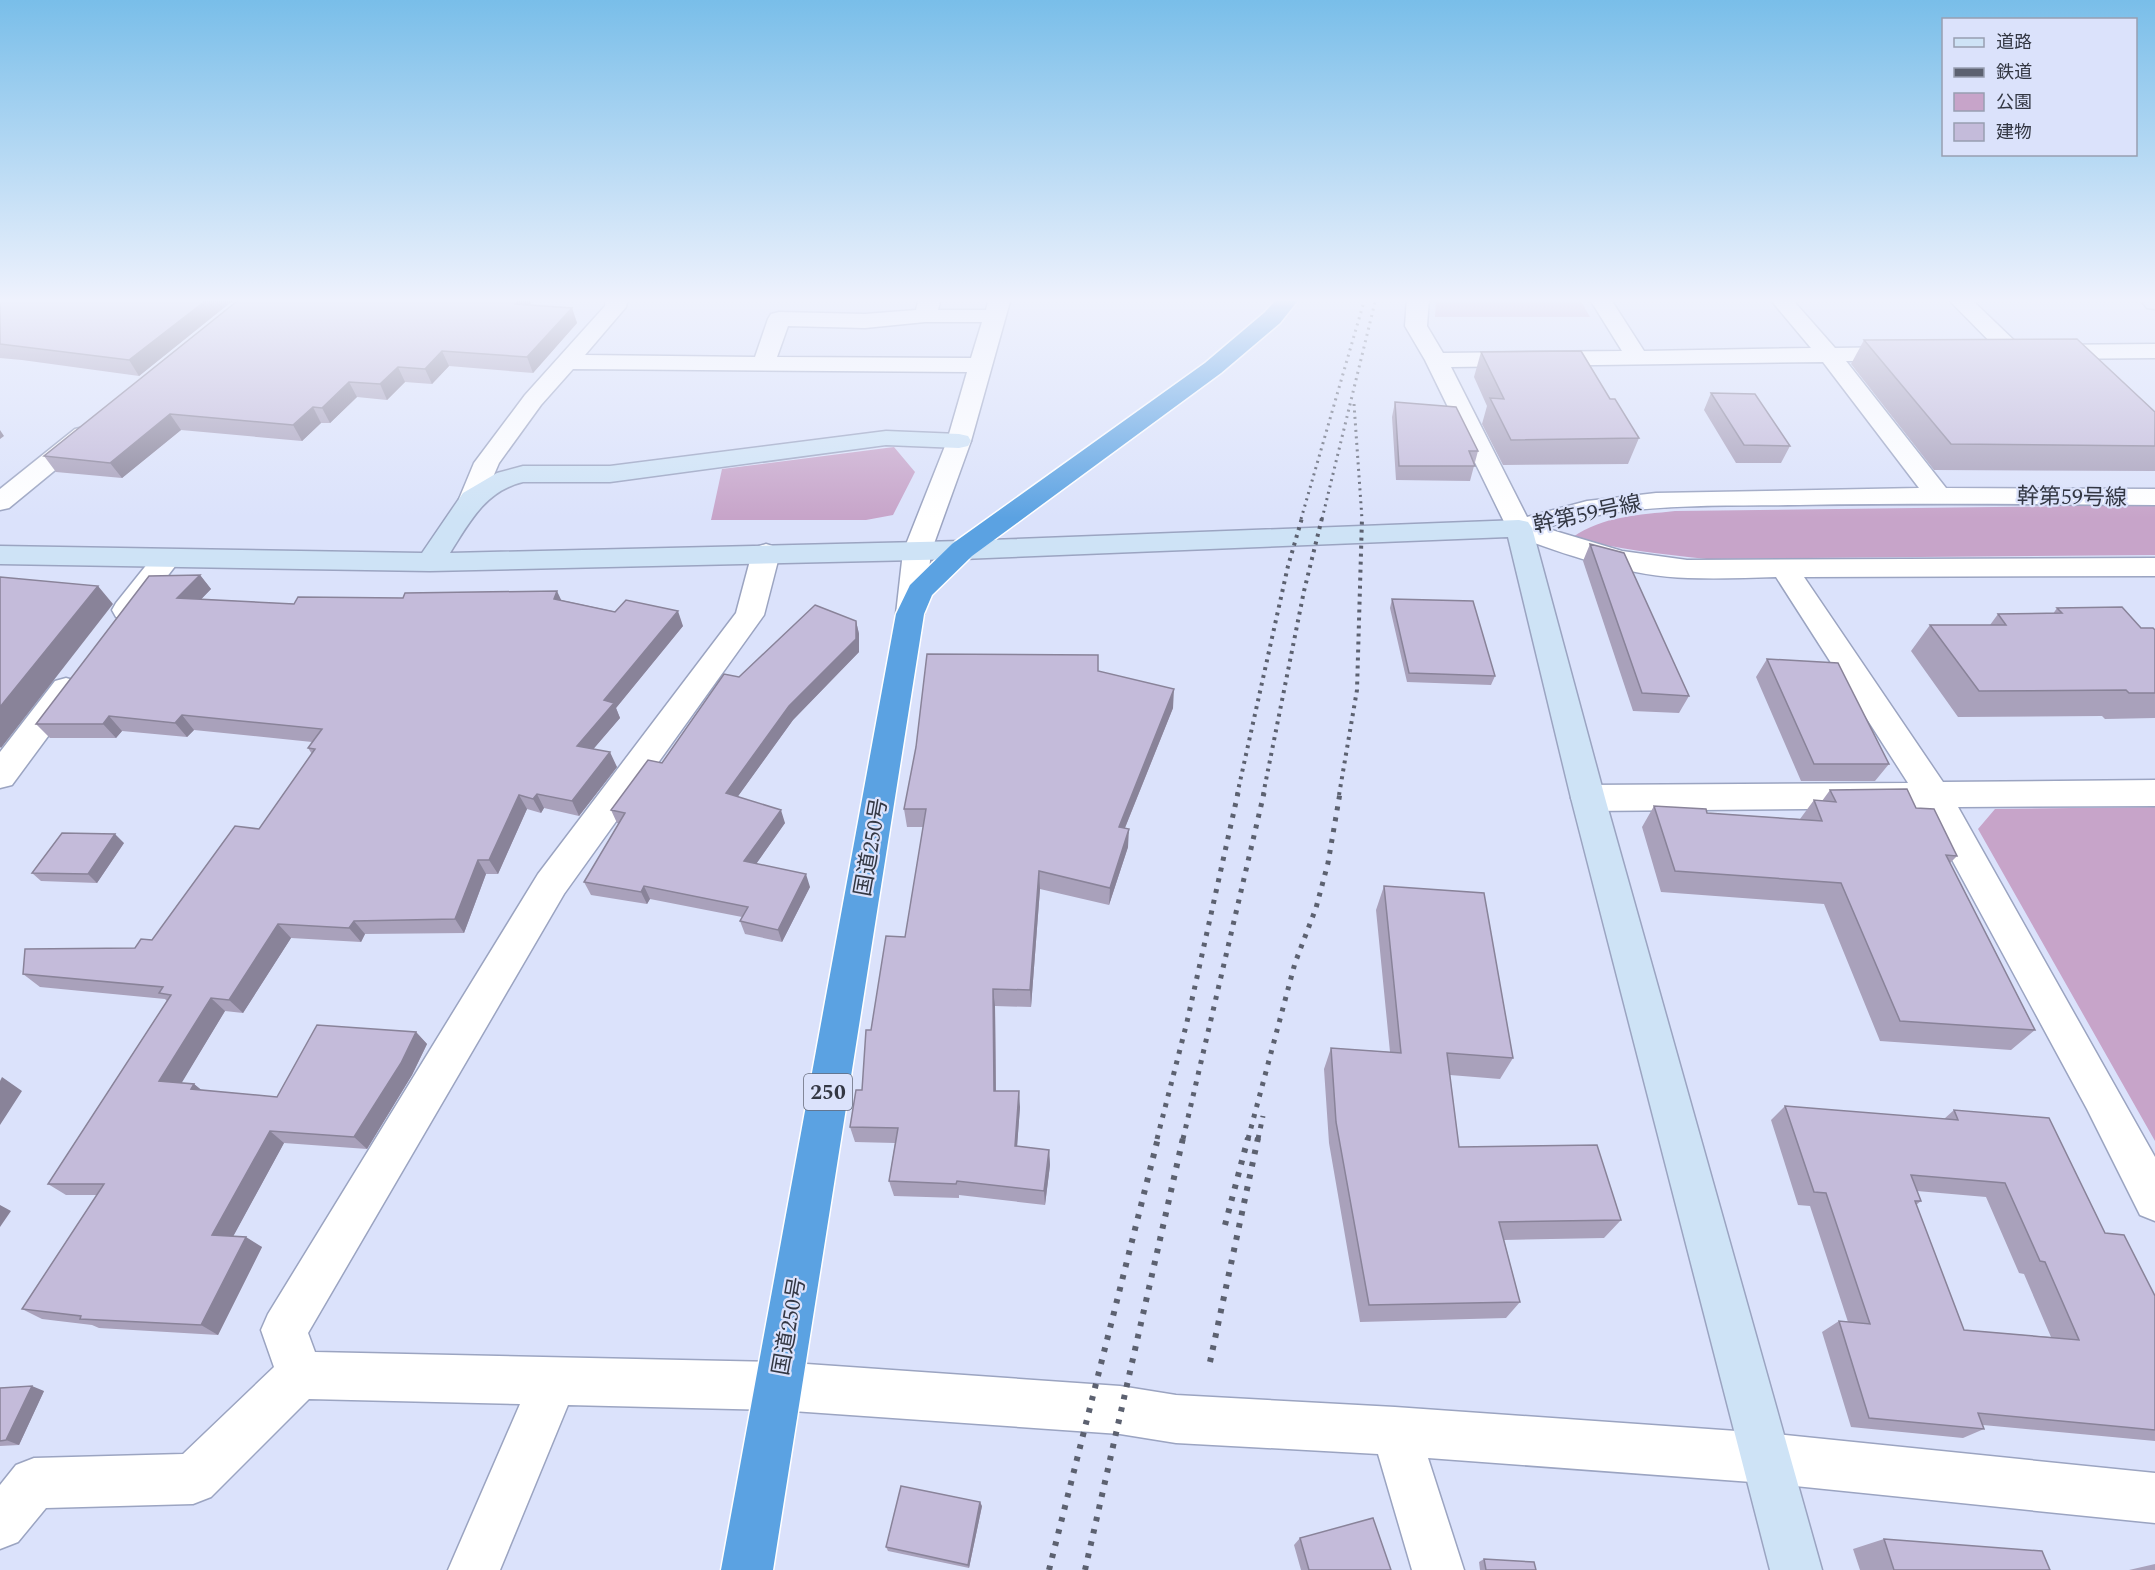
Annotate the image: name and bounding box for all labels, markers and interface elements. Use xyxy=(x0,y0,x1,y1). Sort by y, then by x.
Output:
legend xyxy=(1942,18,2137,156)
text: 道路 xyxy=(1996,29,2032,56)
text: 鉄道 xyxy=(1996,59,2032,86)
text: 公園 xyxy=(1996,89,2032,116)
text: 建物 xyxy=(1996,119,2032,146)
street label: 幹第59号線 xyxy=(2017,480,2127,515)
street label: 幹第59号線 xyxy=(1530,487,1645,542)
street label: 国道250号 xyxy=(847,796,896,899)
road number: 250 xyxy=(804,1074,852,1110)
street label: 国道250号 xyxy=(765,1275,814,1378)

